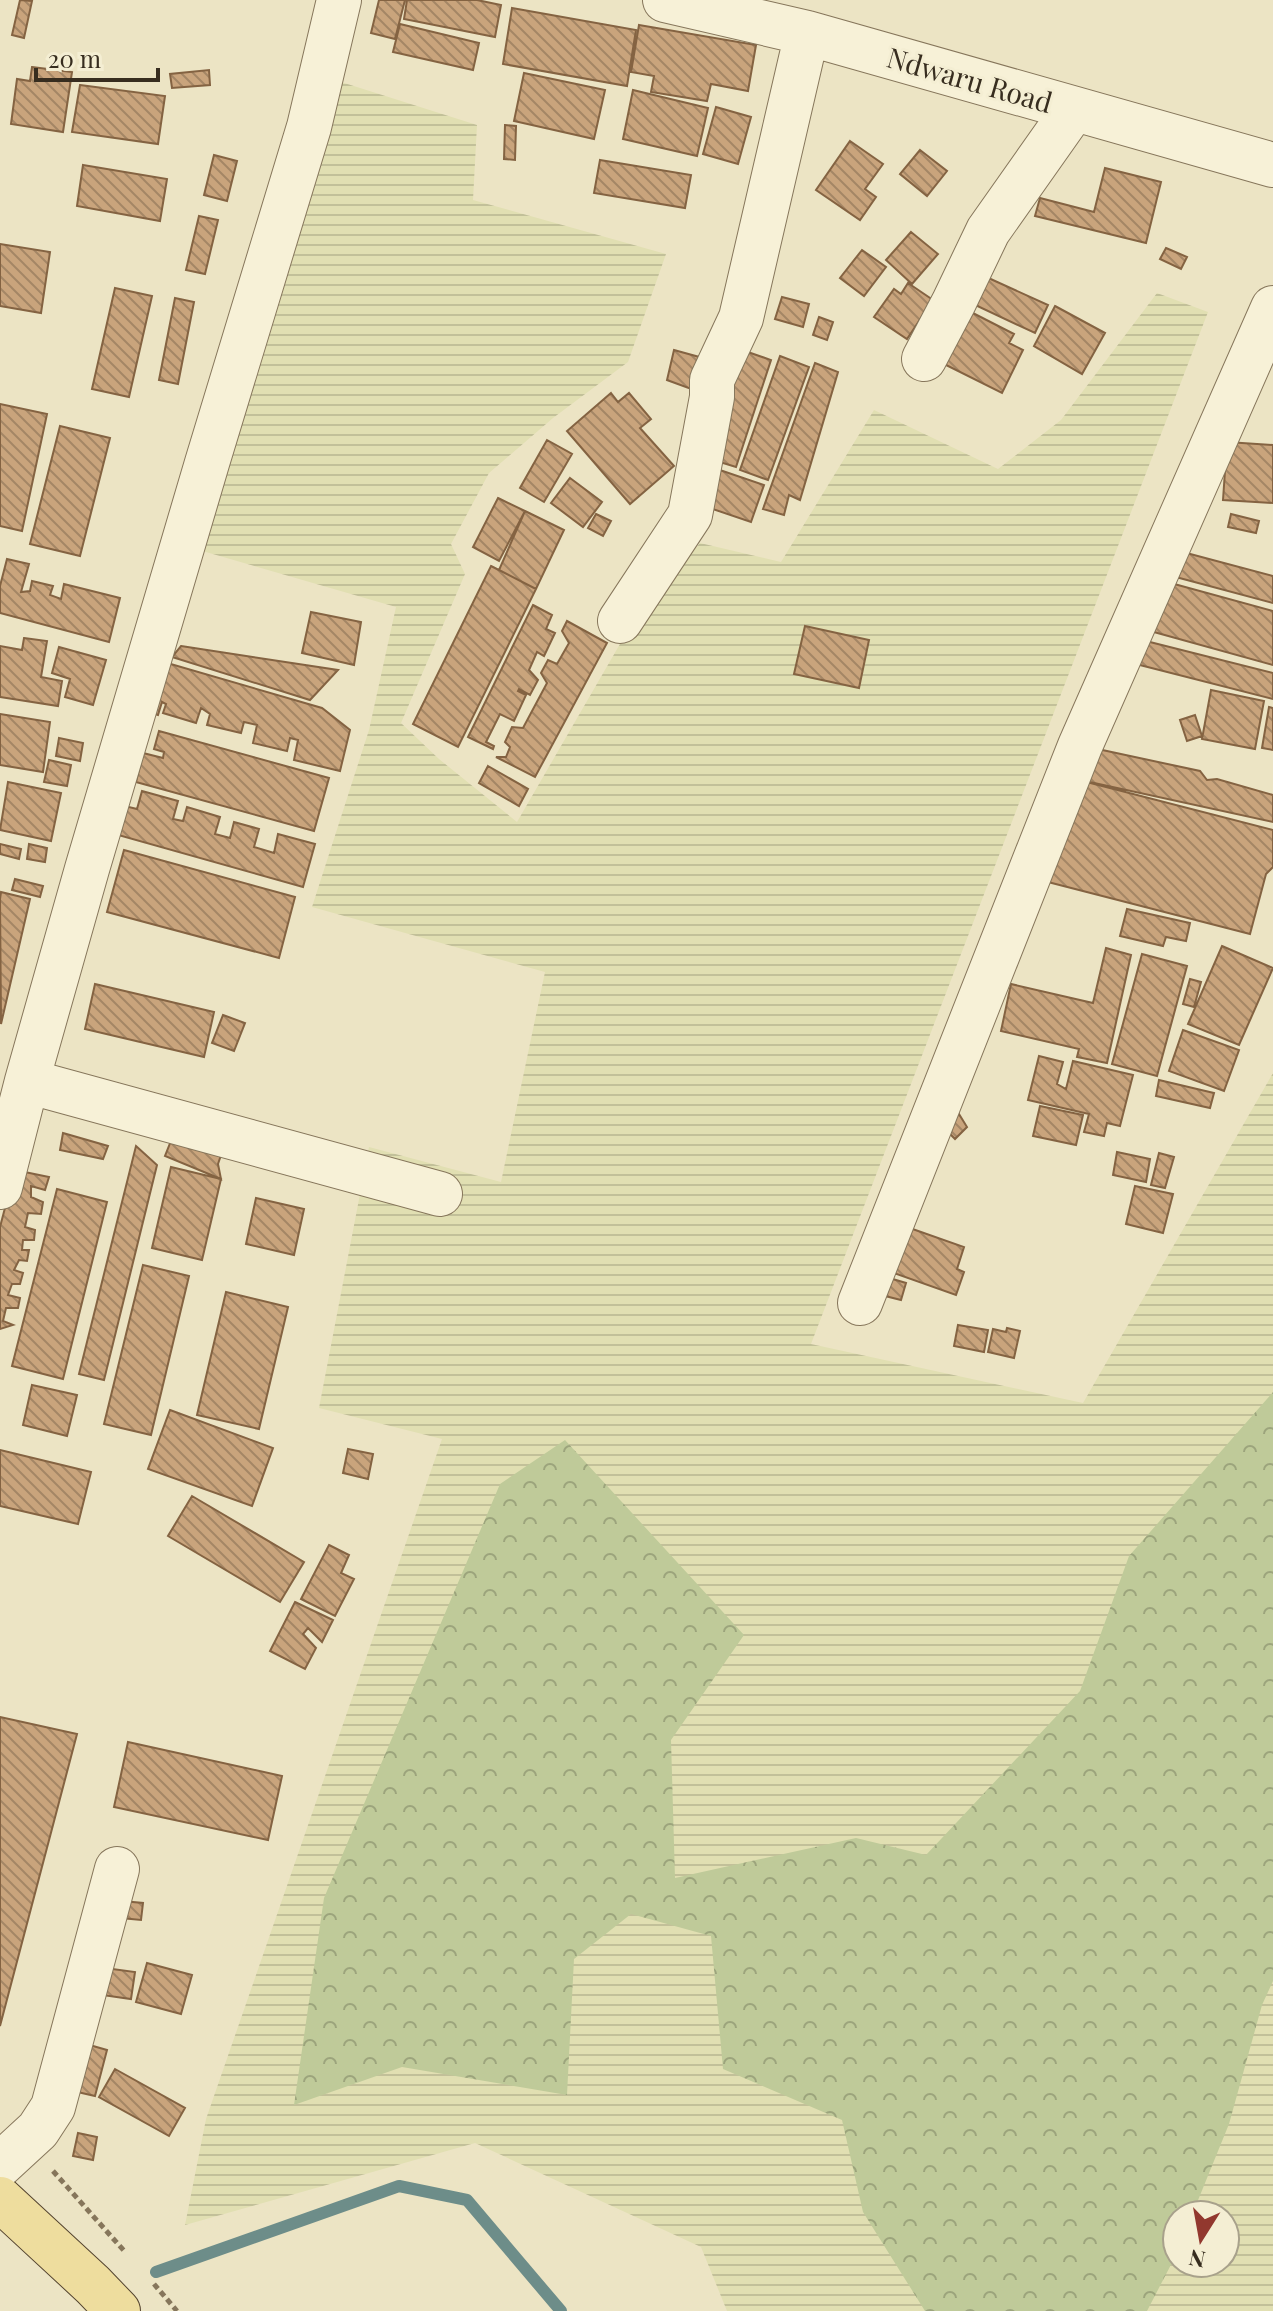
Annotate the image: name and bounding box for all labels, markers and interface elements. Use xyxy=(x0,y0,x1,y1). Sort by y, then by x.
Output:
scale bar xyxy=(36,32,158,82)
street label: Ndwaru Road xyxy=(883,38,1057,120)
text: 20 m xyxy=(48,42,101,74)
north arrow xyxy=(1161,2199,1241,2279)
text: N xyxy=(1186,2243,1208,2276)

